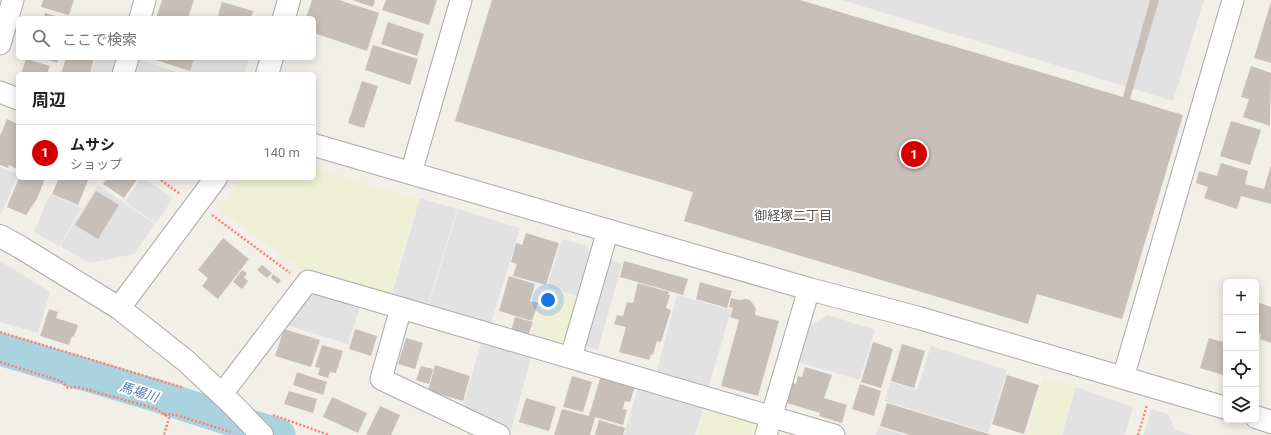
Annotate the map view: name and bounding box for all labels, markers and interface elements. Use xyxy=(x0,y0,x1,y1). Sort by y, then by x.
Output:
search box xyxy=(16,16,316,60)
icon: search xyxy=(30,27,52,49)
text: ここで検索 xyxy=(62,31,137,49)
text: 周辺 xyxy=(32,90,66,110)
text: ムサシ xyxy=(70,136,115,154)
pin: 1 xyxy=(901,139,927,169)
text: 1 xyxy=(41,145,49,160)
text: 140 m xyxy=(263,145,300,160)
text: ショップ xyxy=(70,157,122,172)
district label: 御経塚二丁目 xyxy=(754,208,832,223)
map controls xyxy=(1223,279,1259,423)
button: + xyxy=(1223,279,1259,315)
your location xyxy=(538,290,558,310)
button: − xyxy=(1223,315,1259,351)
button: locate xyxy=(1223,351,1259,387)
water label: 馬場川 xyxy=(118,379,162,405)
button: layers xyxy=(1223,387,1259,423)

